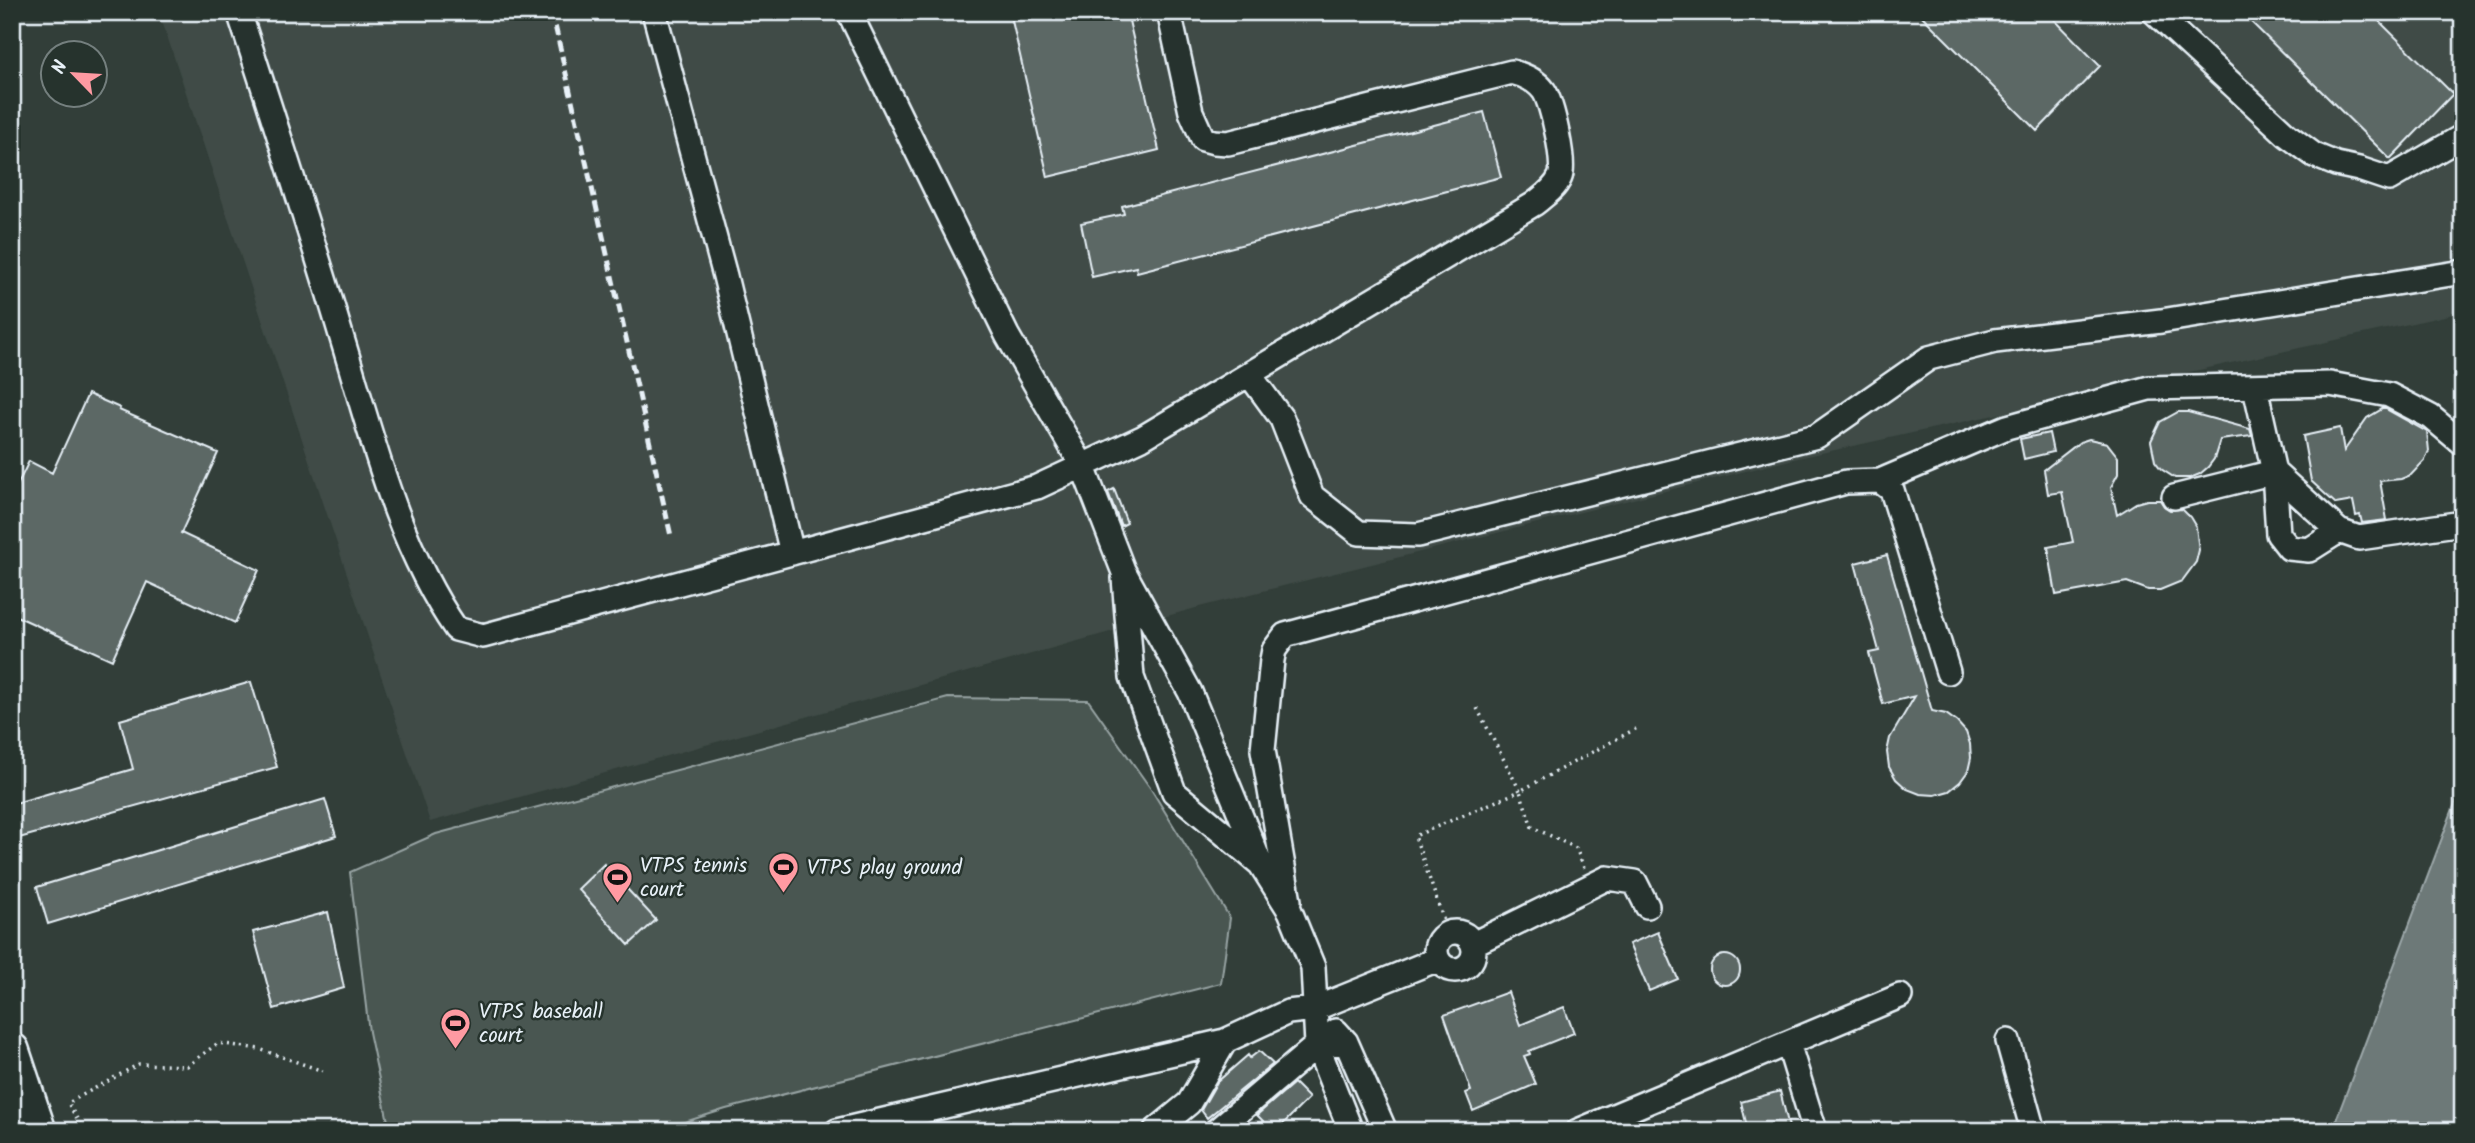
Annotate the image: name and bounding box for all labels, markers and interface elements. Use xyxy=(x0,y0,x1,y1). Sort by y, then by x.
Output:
north arrow xyxy=(38,38,108,108)
text: N xyxy=(44,56,77,79)
place label: VTPS tennis court xyxy=(640,850,747,907)
sports icon: VTPS play ground xyxy=(767,851,801,895)
place label: VTPS play ground xyxy=(807,852,962,885)
sports icon: VTPS tennis court xyxy=(600,861,634,905)
place label: VTPS baseball court xyxy=(479,996,603,1053)
sports icon: VTPS baseball court xyxy=(439,1007,473,1051)

